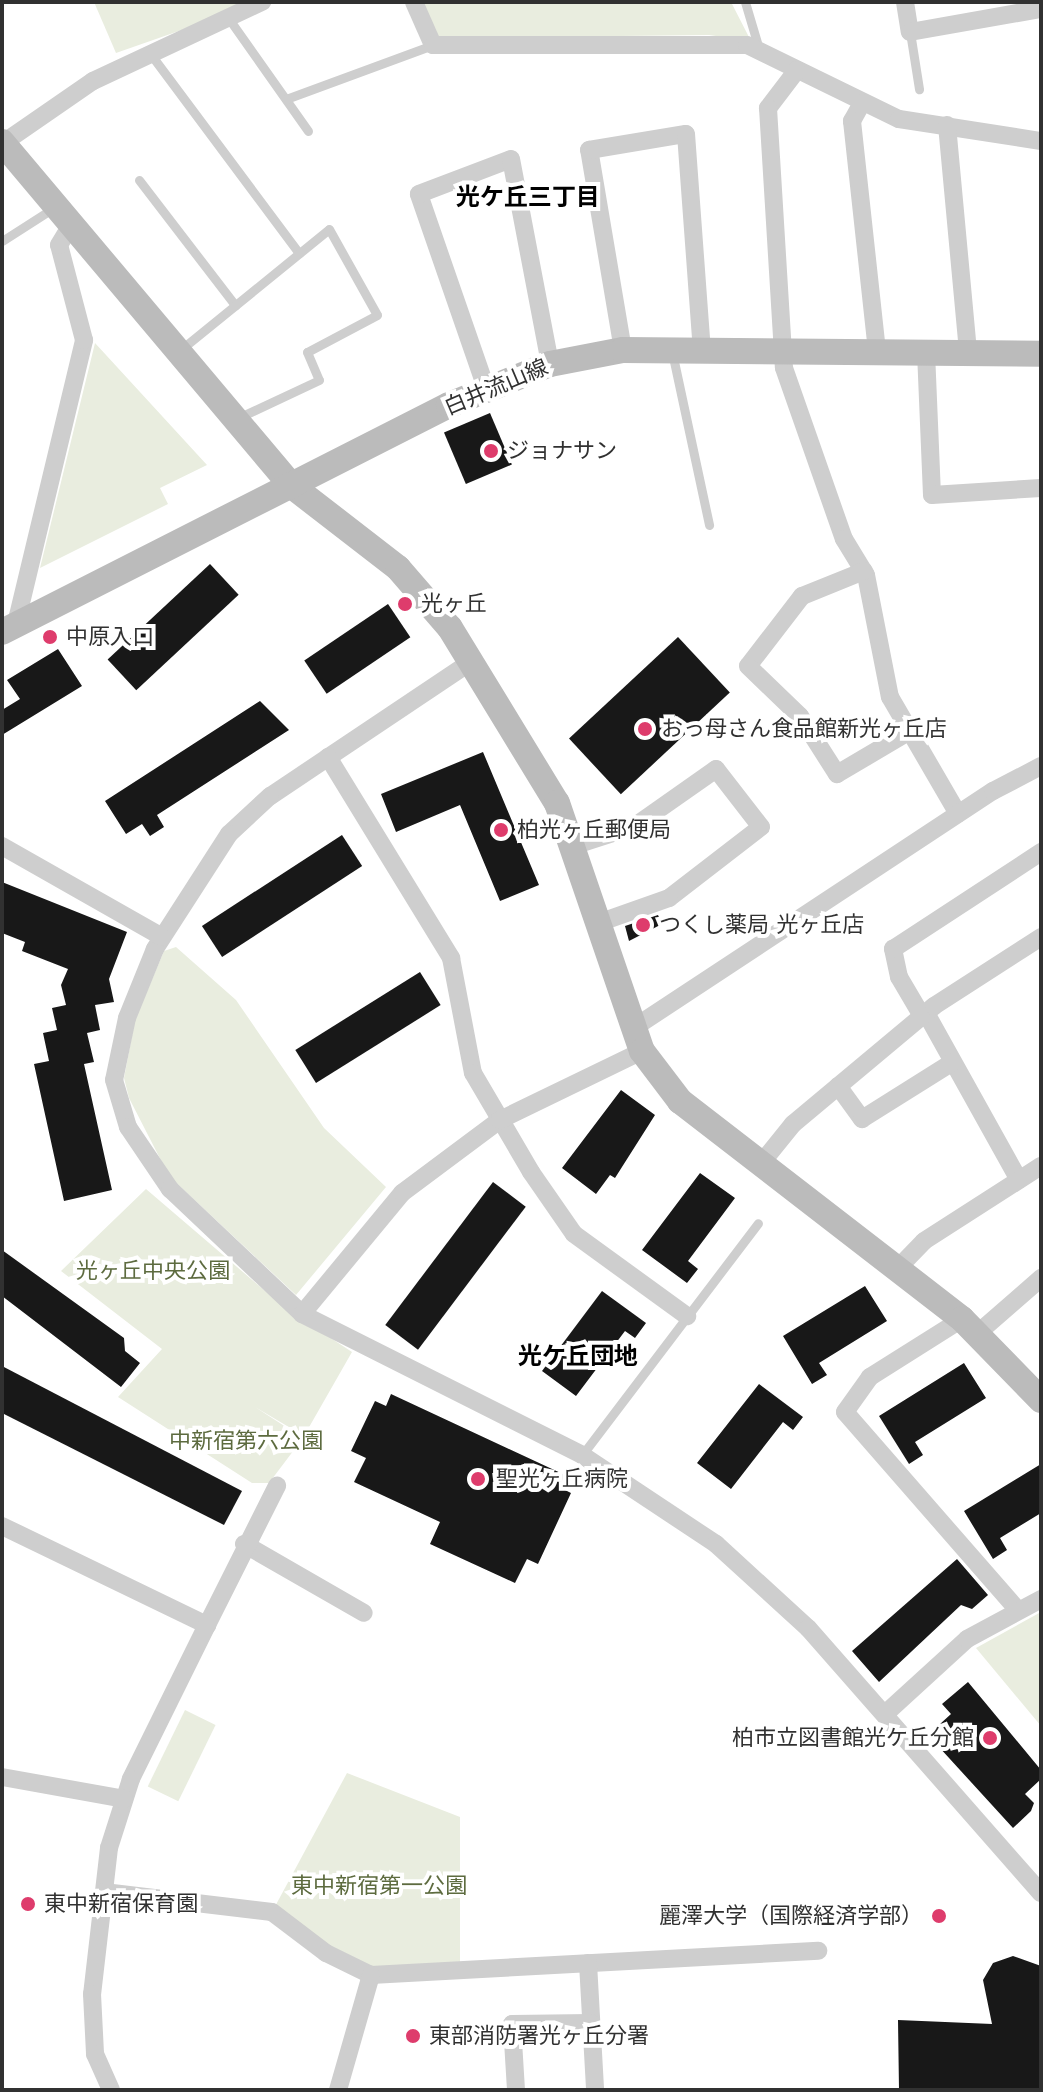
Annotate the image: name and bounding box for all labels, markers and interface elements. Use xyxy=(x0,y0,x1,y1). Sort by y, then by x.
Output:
district label: 光ケ丘三丁目 xyxy=(456,184,600,212)
street label: 白井流山線 xyxy=(440,353,552,421)
place label: ジョナサン xyxy=(507,438,617,464)
marker: ジョナサン xyxy=(482,442,500,460)
place label: 光ヶ丘 xyxy=(421,591,487,617)
marker: 光ヶ丘 xyxy=(396,595,414,613)
place label: 中原入口 xyxy=(66,624,154,650)
marker: 中原入口 xyxy=(41,628,59,646)
place label: おっ母さん食品館新光ヶ丘店 xyxy=(661,716,947,742)
marker: おっ母さん食品館新光ヶ丘店 xyxy=(636,720,654,738)
place label: 柏光ヶ丘郵便局 xyxy=(517,817,671,843)
marker: 柏光ヶ丘郵便局 xyxy=(492,821,510,839)
place label: つくし薬局 光ヶ丘店 xyxy=(659,912,865,938)
marker: つくし薬局 光ヶ丘店 xyxy=(634,916,652,934)
park label: 光ヶ丘中央公園 xyxy=(76,1258,230,1284)
district label: 光ケ丘団地 xyxy=(518,1343,638,1371)
park label: 中新宿第六公園 xyxy=(169,1428,323,1454)
place label: 聖光ヶ丘病院 xyxy=(496,1466,628,1492)
marker: 聖光ヶ丘病院 xyxy=(467,1468,489,1490)
place label: 柏市立図書館光ケ丘分館 xyxy=(732,1725,974,1751)
marker: 柏市立図書館光ケ丘分館 xyxy=(981,1729,999,1747)
park label: 東中新宿第一公園 xyxy=(291,1873,467,1899)
place label: 東中新宿保育園 xyxy=(44,1891,198,1917)
marker: 東中新宿保育園 xyxy=(19,1895,37,1913)
place label: 麗澤大学（国際経済学部） xyxy=(659,1903,923,1929)
marker: 麗澤大学（国際経済学部） xyxy=(930,1907,948,1925)
place label: 東部消防署光ヶ丘分署 xyxy=(429,2023,649,2049)
marker: 東部消防署光ヶ丘分署 xyxy=(404,2027,422,2045)

